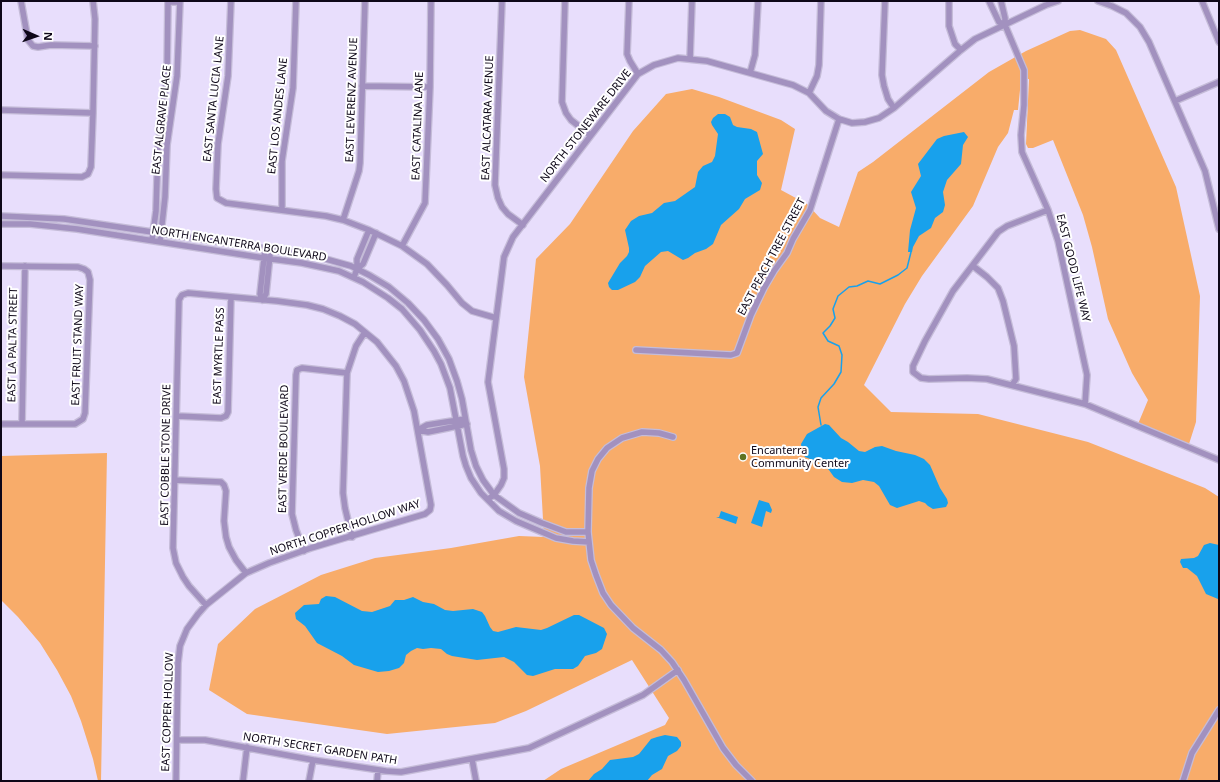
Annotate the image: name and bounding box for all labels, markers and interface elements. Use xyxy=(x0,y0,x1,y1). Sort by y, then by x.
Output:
north arrow xyxy=(16,16,56,56)
text: N xyxy=(41,32,56,41)
street label: EAST SANTA LUCIA LANE xyxy=(201,35,227,163)
street label: EAST LEVERENZ AVENUE xyxy=(343,37,361,163)
street label: EAST ALCATARA AVENUE xyxy=(479,55,497,181)
street label: EAST LOS ANDES LANE xyxy=(265,57,291,175)
street label: EAST ALGRAVE PLACE xyxy=(150,65,174,175)
street label: NORTH STONEWARE DRIVE xyxy=(538,67,634,185)
street label: EAST CATALINA LANE xyxy=(410,71,426,181)
street label: EAST PEACH TREE STREET xyxy=(735,196,809,318)
street label: EAST GOOD LIFE WAY xyxy=(1053,213,1093,323)
street label: NORTH ENCANTERRA BOULEVARD xyxy=(150,224,328,264)
street label: EAST FRUIT STAND WAY xyxy=(69,284,87,406)
street label: EAST LA PALTA STREET xyxy=(5,287,21,403)
street label: EAST MYRTLE PASS xyxy=(211,307,227,405)
street label: EAST COBBLE STONE DRIVE xyxy=(158,384,174,526)
street label: EAST VERDE BOULEVARD xyxy=(276,385,292,513)
place label: Encanterra Community Center xyxy=(751,444,849,470)
marker: Encanterra Community Center xyxy=(738,452,748,462)
street label: NORTH COPPER HOLLOW WAY xyxy=(268,497,422,559)
street label: EAST COPPER HOLLOW xyxy=(159,652,177,772)
street label: NORTH SECRET GARDEN PATH xyxy=(242,730,398,768)

